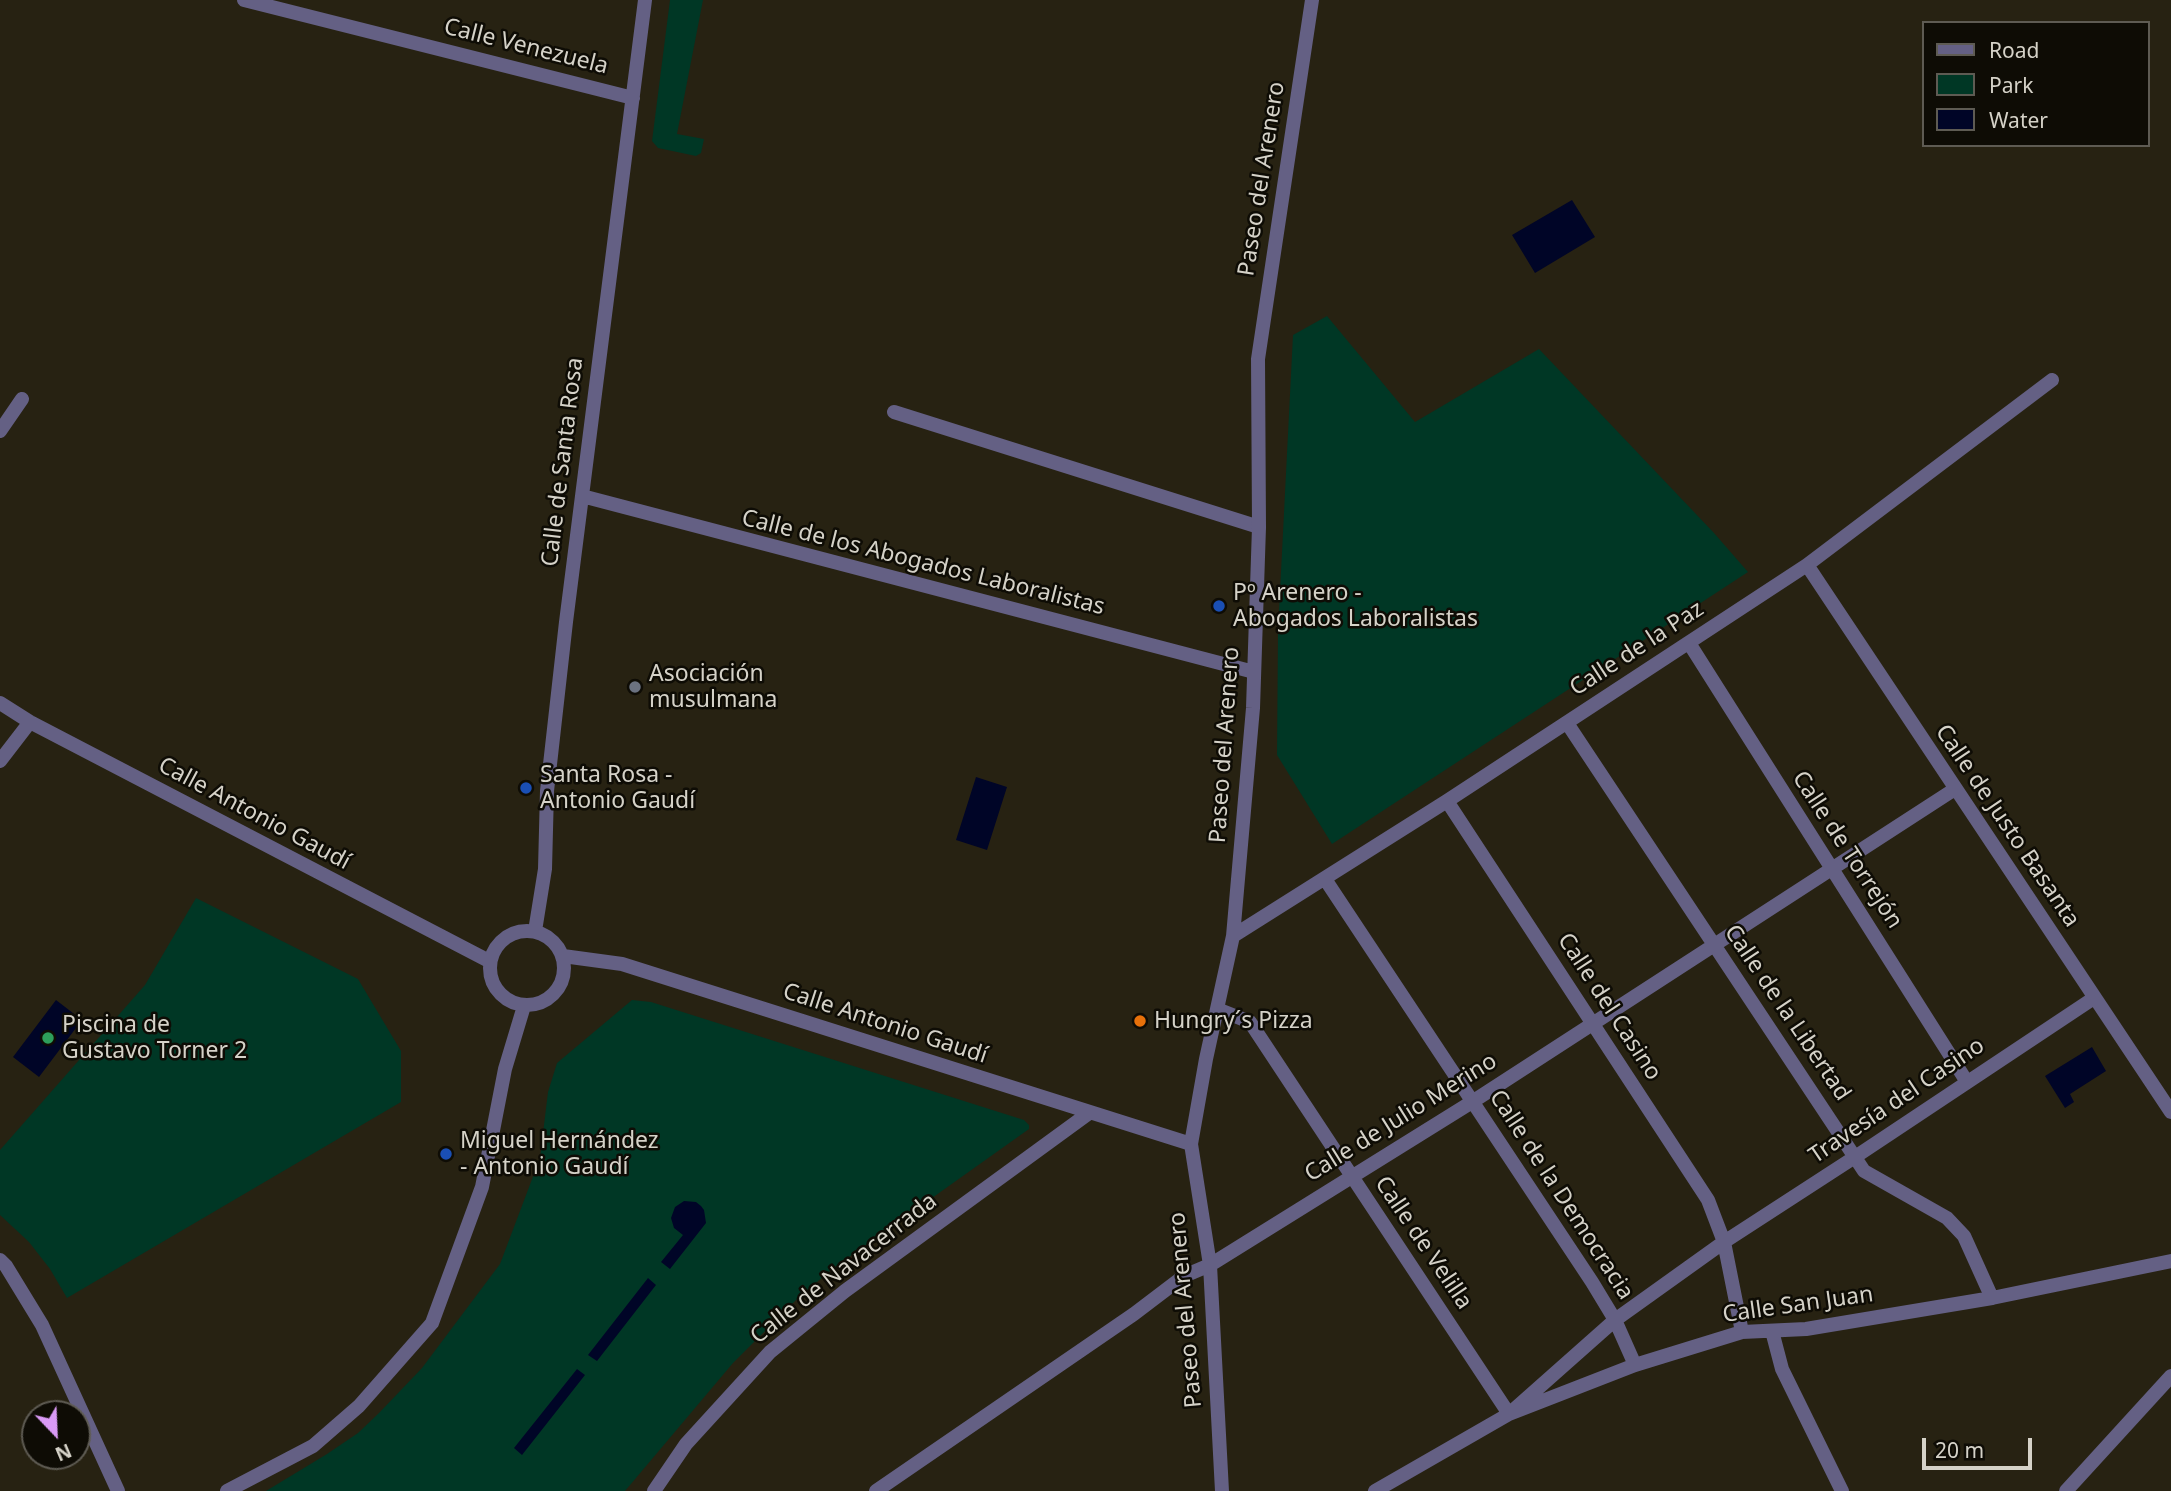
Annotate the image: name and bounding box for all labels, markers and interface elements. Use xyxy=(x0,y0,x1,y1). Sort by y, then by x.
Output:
street label: Calle Venezuela xyxy=(441,13,611,81)
legend xyxy=(1923,21,2150,147)
text: Road xyxy=(1989,36,2039,64)
text: Park xyxy=(1989,71,2033,99)
street label: Paseo del Arenero xyxy=(1233,80,1291,278)
text: Water xyxy=(1989,106,2048,134)
street label: Calle de Santa Rosa xyxy=(536,356,590,568)
street label: Calle de los Abogados Laboralistas xyxy=(739,504,1107,622)
place label: Pº Arenero - Abogados Laboralistas xyxy=(1233,579,1478,633)
street label: Calle de la Paz xyxy=(1565,596,1709,702)
marker: Pº Arenero - Abogados Laboralistas xyxy=(1211,598,1227,614)
street label: Paseo del Arenero xyxy=(1204,646,1246,844)
place label: Asociación musulmana xyxy=(649,660,777,714)
marker: Asociación musulmana xyxy=(627,679,643,695)
street label: Calle de Justo Basanta xyxy=(1929,720,2085,932)
street label: Calle Antonio Gaudí xyxy=(153,752,355,876)
place label: Santa Rosa - Antonio Gaudí xyxy=(540,761,695,815)
street label: Calle de Torrejón xyxy=(1786,766,1908,934)
marker: Santa Rosa - Antonio Gaudí xyxy=(518,780,534,796)
street label: Calle de la Libertad xyxy=(1718,920,1856,1106)
street label: Calle del Casino xyxy=(1551,928,1667,1086)
street label: Calle Antonio Gaudí xyxy=(779,978,991,1070)
place label: Hungry´s Pizza xyxy=(1154,1007,1313,1035)
place label: Piscina de Gustavo Torner 2 xyxy=(62,1011,247,1065)
marker: Hungry´s Pizza xyxy=(1132,1013,1148,1029)
marker: Piscina de Gustavo Torner 2 xyxy=(40,1030,56,1046)
street label: Travesía del Casino xyxy=(1804,1032,1990,1170)
street label: Calle de Julio Merino xyxy=(1300,1048,1502,1188)
street label: Calle de la Democracia xyxy=(1483,1085,1639,1305)
place label: Miguel Hernández - Antonio Gaudí xyxy=(460,1127,659,1181)
marker: Miguel Hernández - Antonio Gaudí xyxy=(438,1146,454,1162)
street label: Calle de Velilla xyxy=(1368,1171,1478,1315)
street label: Calle de Navacerrada xyxy=(745,1188,943,1350)
street label: Paseo del Arenero xyxy=(1164,1211,1208,1409)
street label: Calle San Juan xyxy=(1721,1281,1875,1329)
north arrow xyxy=(21,1400,91,1470)
scale bar xyxy=(1926,1424,2036,1468)
text: 20 m xyxy=(1935,1436,1984,1464)
text: N xyxy=(51,1438,76,1467)

